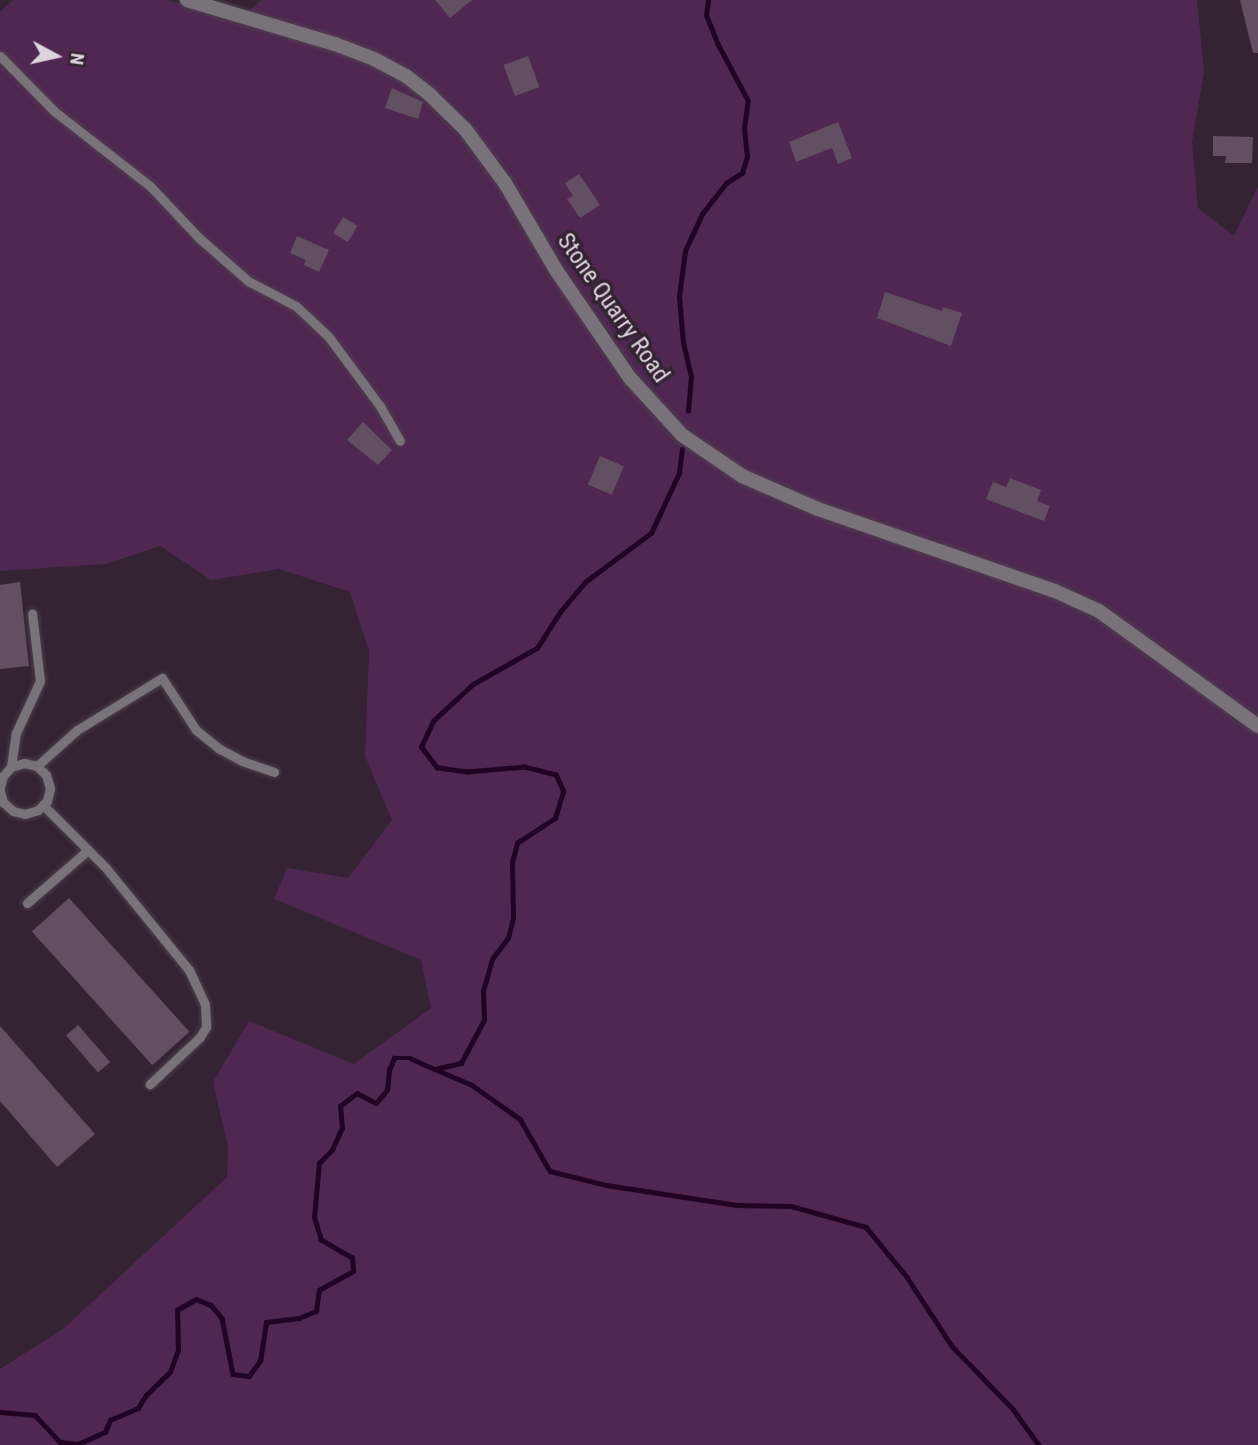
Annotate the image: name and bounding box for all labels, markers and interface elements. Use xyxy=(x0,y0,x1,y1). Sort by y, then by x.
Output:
north arrow xyxy=(21,21,91,91)
text: N xyxy=(65,52,89,66)
street label: Stone Quarry Road xyxy=(551,228,675,388)

